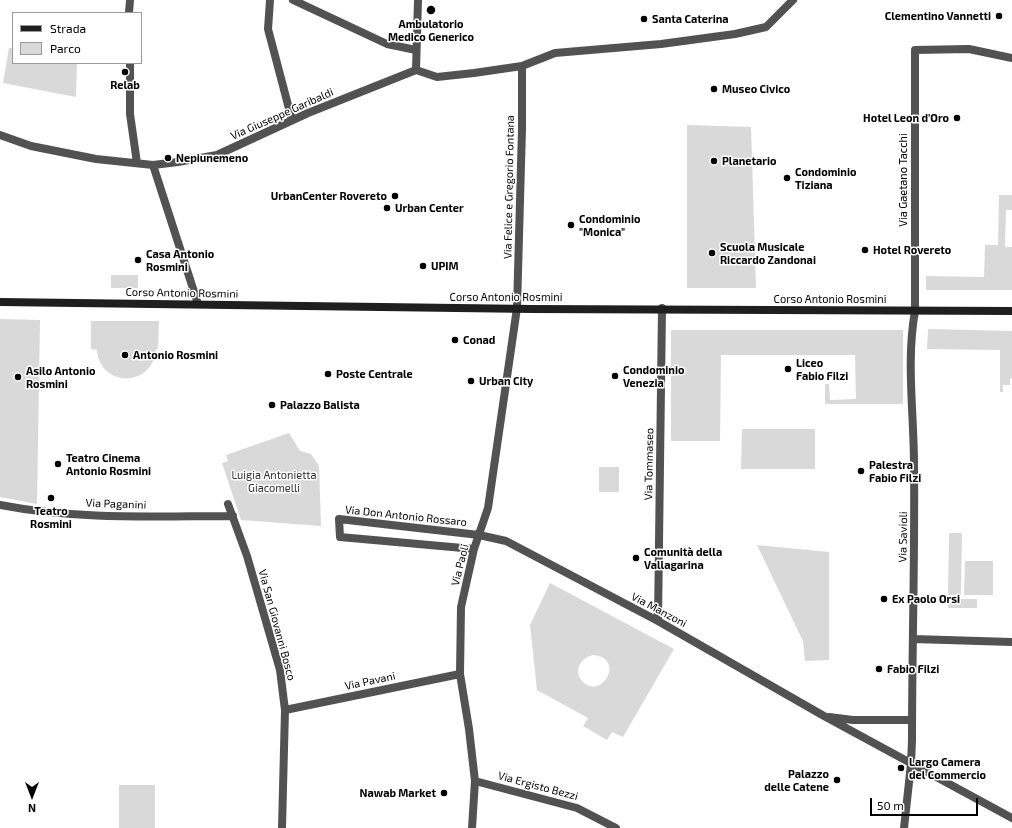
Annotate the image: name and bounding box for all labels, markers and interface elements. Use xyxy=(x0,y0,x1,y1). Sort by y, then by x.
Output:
marker: Ambulatorio Medico Generico xyxy=(425,4,437,16)
place label: Clementino Vannetti xyxy=(885,9,991,23)
marker: Clementino Vannetti xyxy=(994,11,1004,21)
legend xyxy=(12,12,142,64)
place label: Santa Caterina xyxy=(652,12,729,26)
marker: Santa Caterina xyxy=(639,14,649,24)
place label: Ambulatorio Medico Generico xyxy=(388,17,474,43)
text: Strada xyxy=(50,21,86,35)
text: Parco xyxy=(50,41,81,55)
marker: Relab xyxy=(120,67,130,77)
place label: Relab xyxy=(110,78,140,92)
place label: Museo Civico xyxy=(722,82,790,96)
marker: Museo Civico xyxy=(709,84,719,94)
street label: Via Giuseppe Garibaldi xyxy=(229,85,335,143)
place label: Hotel Leon d'Oro xyxy=(863,111,949,125)
marker: Hotel Leon d'Oro xyxy=(952,113,962,123)
street label: Via Felice e Gregorio Fontana xyxy=(501,115,517,259)
street label: Via Gaetano Tacchi xyxy=(896,133,910,227)
place label: Nepiunemeno xyxy=(176,151,248,165)
marker: Nepiunemeno xyxy=(163,153,173,163)
place label: Planetario xyxy=(722,154,776,168)
marker: Planetario xyxy=(709,156,719,166)
place label: Condominio Tiziana xyxy=(795,165,856,191)
marker: Condominio Tiziana xyxy=(782,173,792,183)
place label: UrbanCenter Rovereto xyxy=(271,189,387,203)
marker: UrbanCenter Rovereto xyxy=(390,191,400,201)
place label: Urban Center xyxy=(395,201,464,215)
marker: Urban Center xyxy=(382,203,392,213)
place label: Condominio "Monica" xyxy=(579,212,640,238)
marker: Condominio "Monica" xyxy=(566,220,576,230)
place label: Scuola Musicale Riccardo Zandonai xyxy=(720,240,816,266)
place label: Hotel Rovereto xyxy=(873,243,951,257)
marker: Hotel Rovereto xyxy=(860,245,870,255)
place label: Casa Antonio Rosmini xyxy=(146,247,214,273)
marker: Scuola Musicale Riccardo Zandonai xyxy=(707,248,717,258)
marker: Casa Antonio Rosmini xyxy=(133,255,143,265)
place label: UPIM xyxy=(431,259,459,273)
marker: UPIM xyxy=(418,261,428,271)
street label: Corso Antonio Rosmini xyxy=(126,285,238,301)
street label: Corso Antonio Rosmini xyxy=(450,290,562,304)
street label: Corso Antonio Rosmini xyxy=(774,292,886,306)
place label: Conad xyxy=(463,333,495,347)
marker: Conad xyxy=(450,335,460,345)
place label: Antonio Rosmini xyxy=(133,348,218,362)
marker: Antonio Rosmini xyxy=(120,350,130,360)
place label: Liceo Fabio Filzi xyxy=(796,356,848,382)
place label: Condominio Venezia xyxy=(623,363,684,389)
place label: Asilo Antonio Rosmini xyxy=(26,364,95,390)
marker: Liceo Fabio Filzi xyxy=(783,364,793,374)
place label: Poste Centrale xyxy=(336,367,413,381)
marker: Poste Centrale xyxy=(323,369,333,379)
marker: Condominio Venezia xyxy=(610,371,620,381)
marker: Asilo Antonio Rosmini xyxy=(13,372,23,382)
place label: Urban City xyxy=(479,374,533,388)
marker: Urban City xyxy=(466,376,476,386)
place label: Palazzo Balista xyxy=(280,398,360,412)
marker: Palazzo Balista xyxy=(267,400,277,410)
street label: Via Tommaseo xyxy=(642,428,656,500)
place label: Teatro Cinema Antonio Rosmini xyxy=(66,451,151,477)
place label: Palestra Fabio Filzi xyxy=(869,458,921,484)
marker: Teatro Cinema Antonio Rosmini xyxy=(53,459,63,469)
marker: Palestra Fabio Filzi xyxy=(856,466,866,476)
park label: Luigia Antonietta Giacomelli xyxy=(231,468,317,494)
marker: Teatro Rosmini xyxy=(46,493,56,503)
street label: Via Paganini xyxy=(85,496,147,512)
street label: Via Don Antonio Rossaro xyxy=(344,503,468,529)
place label: Teatro Rosmini xyxy=(30,504,72,530)
street label: Via Savioli xyxy=(896,511,910,563)
street label: Via Paoli xyxy=(448,543,472,587)
place label: Comunità della Vallagarina xyxy=(644,545,722,571)
marker: Comunità della Vallagarina xyxy=(631,553,641,563)
street label: Via San Giovanni Bosco xyxy=(256,568,298,682)
street label: Via Manzoni xyxy=(629,590,689,630)
place label: Ex Paolo Orsi xyxy=(892,592,960,606)
marker: Ex Paolo Orsi xyxy=(879,594,889,604)
place label: Fabio Filzi xyxy=(887,662,939,676)
marker: Fabio Filzi xyxy=(874,664,884,674)
street label: Via Pavani xyxy=(344,669,396,693)
place label: Largo Camera del Commercio xyxy=(909,755,986,781)
marker: Largo Camera del Commercio xyxy=(896,763,906,773)
place label: Palazzo delle Catene xyxy=(764,767,829,793)
street label: Via Ergisto Bezzi xyxy=(496,769,580,803)
marker: Palazzo delle Catene xyxy=(832,775,842,785)
north arrow xyxy=(12,776,52,816)
place label: Nawab Market xyxy=(360,786,436,800)
marker: Nawab Market xyxy=(439,788,449,798)
scale bar xyxy=(872,790,980,816)
text: 50 m xyxy=(877,798,904,812)
text: N xyxy=(28,802,36,815)

